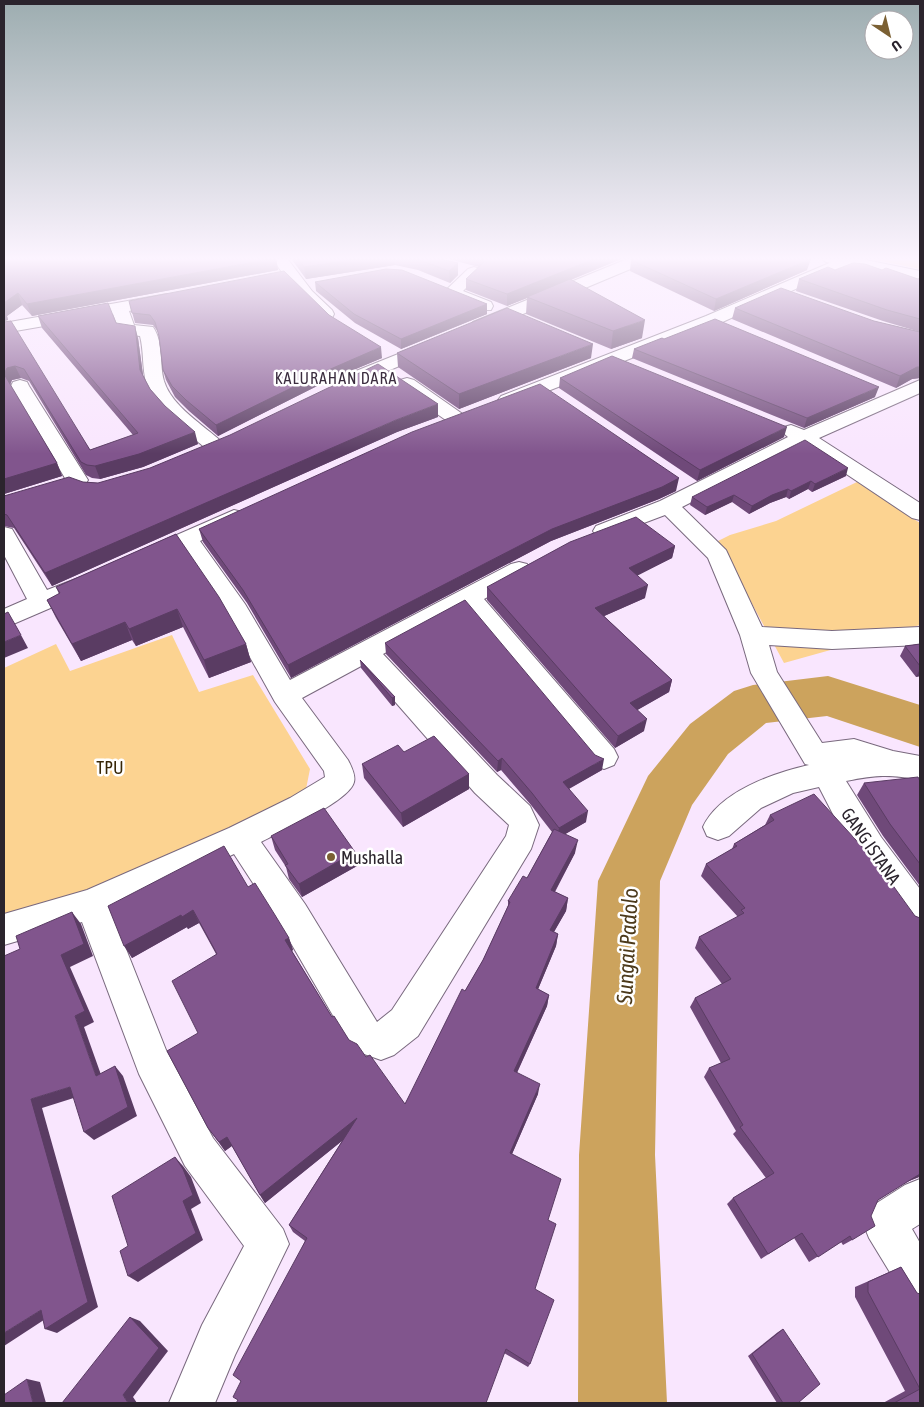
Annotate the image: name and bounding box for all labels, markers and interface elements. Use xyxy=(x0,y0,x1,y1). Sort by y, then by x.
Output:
north arrow xyxy=(864,10,914,60)
text: U xyxy=(888,37,904,55)
district label: KALURAHAN DARA xyxy=(275,369,397,387)
park label: TPU xyxy=(96,757,124,778)
street label: GANG ISTANA xyxy=(837,804,905,888)
place label: Mushalla xyxy=(341,847,403,868)
marker: Mushalla xyxy=(325,851,337,863)
water label: Sungai Padolo xyxy=(611,887,643,1006)

